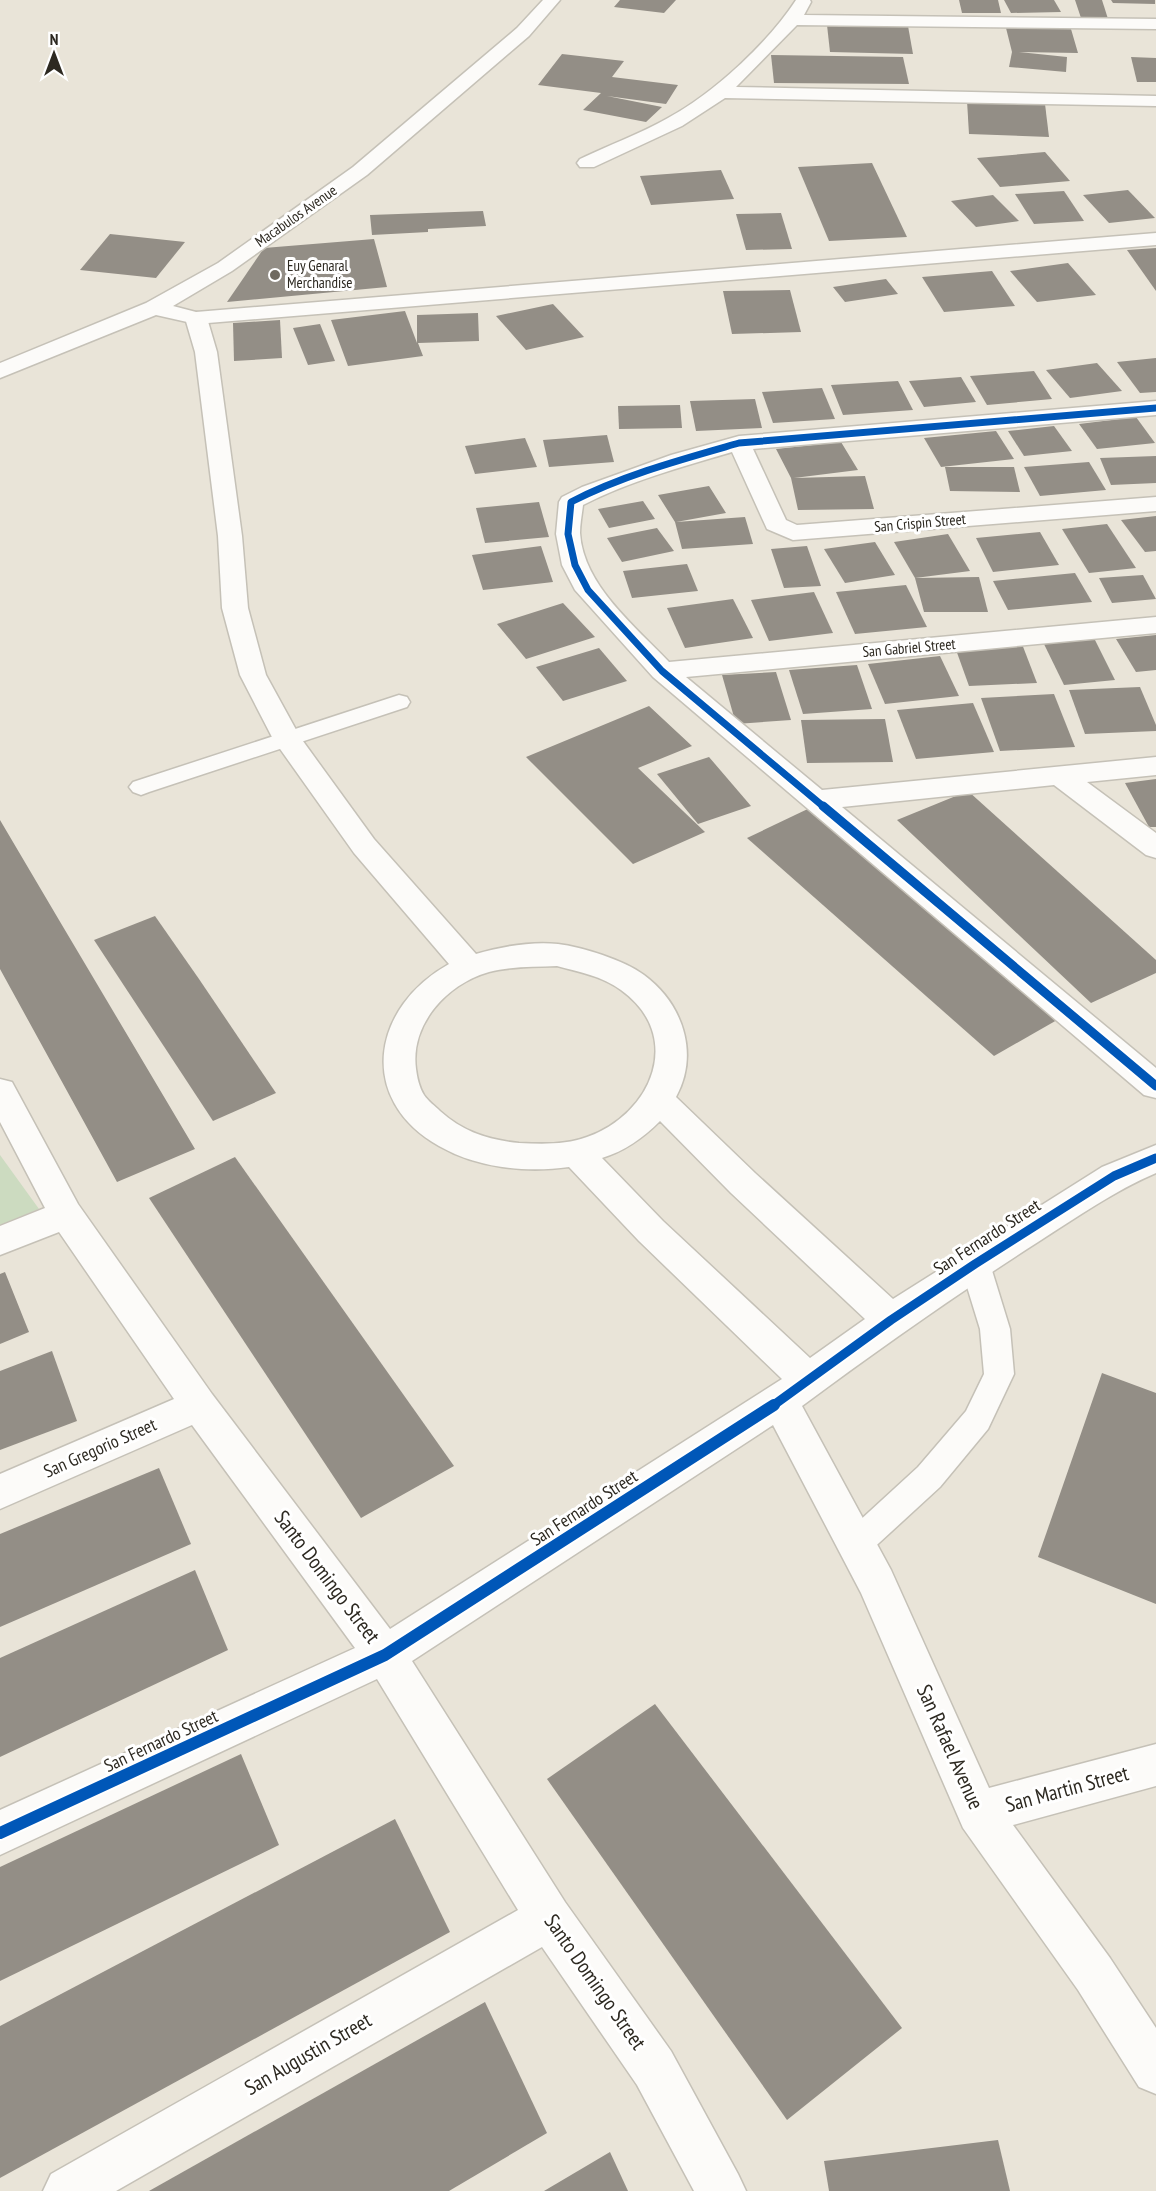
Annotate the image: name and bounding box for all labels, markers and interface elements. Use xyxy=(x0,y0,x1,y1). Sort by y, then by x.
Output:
north arrow xyxy=(24,24,84,84)
text: N xyxy=(50,29,58,49)
street label: Macabulos Avenue xyxy=(251,180,340,251)
place label: Euy Genaral Merchandise xyxy=(287,256,352,292)
marker: Euy Genaral Merchandise xyxy=(268,268,282,282)
street label: San Crispin Street xyxy=(873,509,967,536)
street label: San Gabriel Street xyxy=(862,634,956,661)
street label: San Fernardo Street xyxy=(929,1193,1045,1280)
street label: San Gregorio Street xyxy=(40,1412,160,1483)
street label: San Fernardo Street xyxy=(526,1464,642,1551)
street label: Santo Domingo Street xyxy=(269,1505,386,1649)
street label: San Rafael Avenue xyxy=(911,1680,990,1813)
street label: San Fernardo Street xyxy=(100,1704,221,1777)
street label: San Martin Street xyxy=(1002,1759,1132,1818)
street label: Santo Domingo Street xyxy=(539,1909,652,2055)
street label: San Augustin Street xyxy=(239,2006,376,2101)

